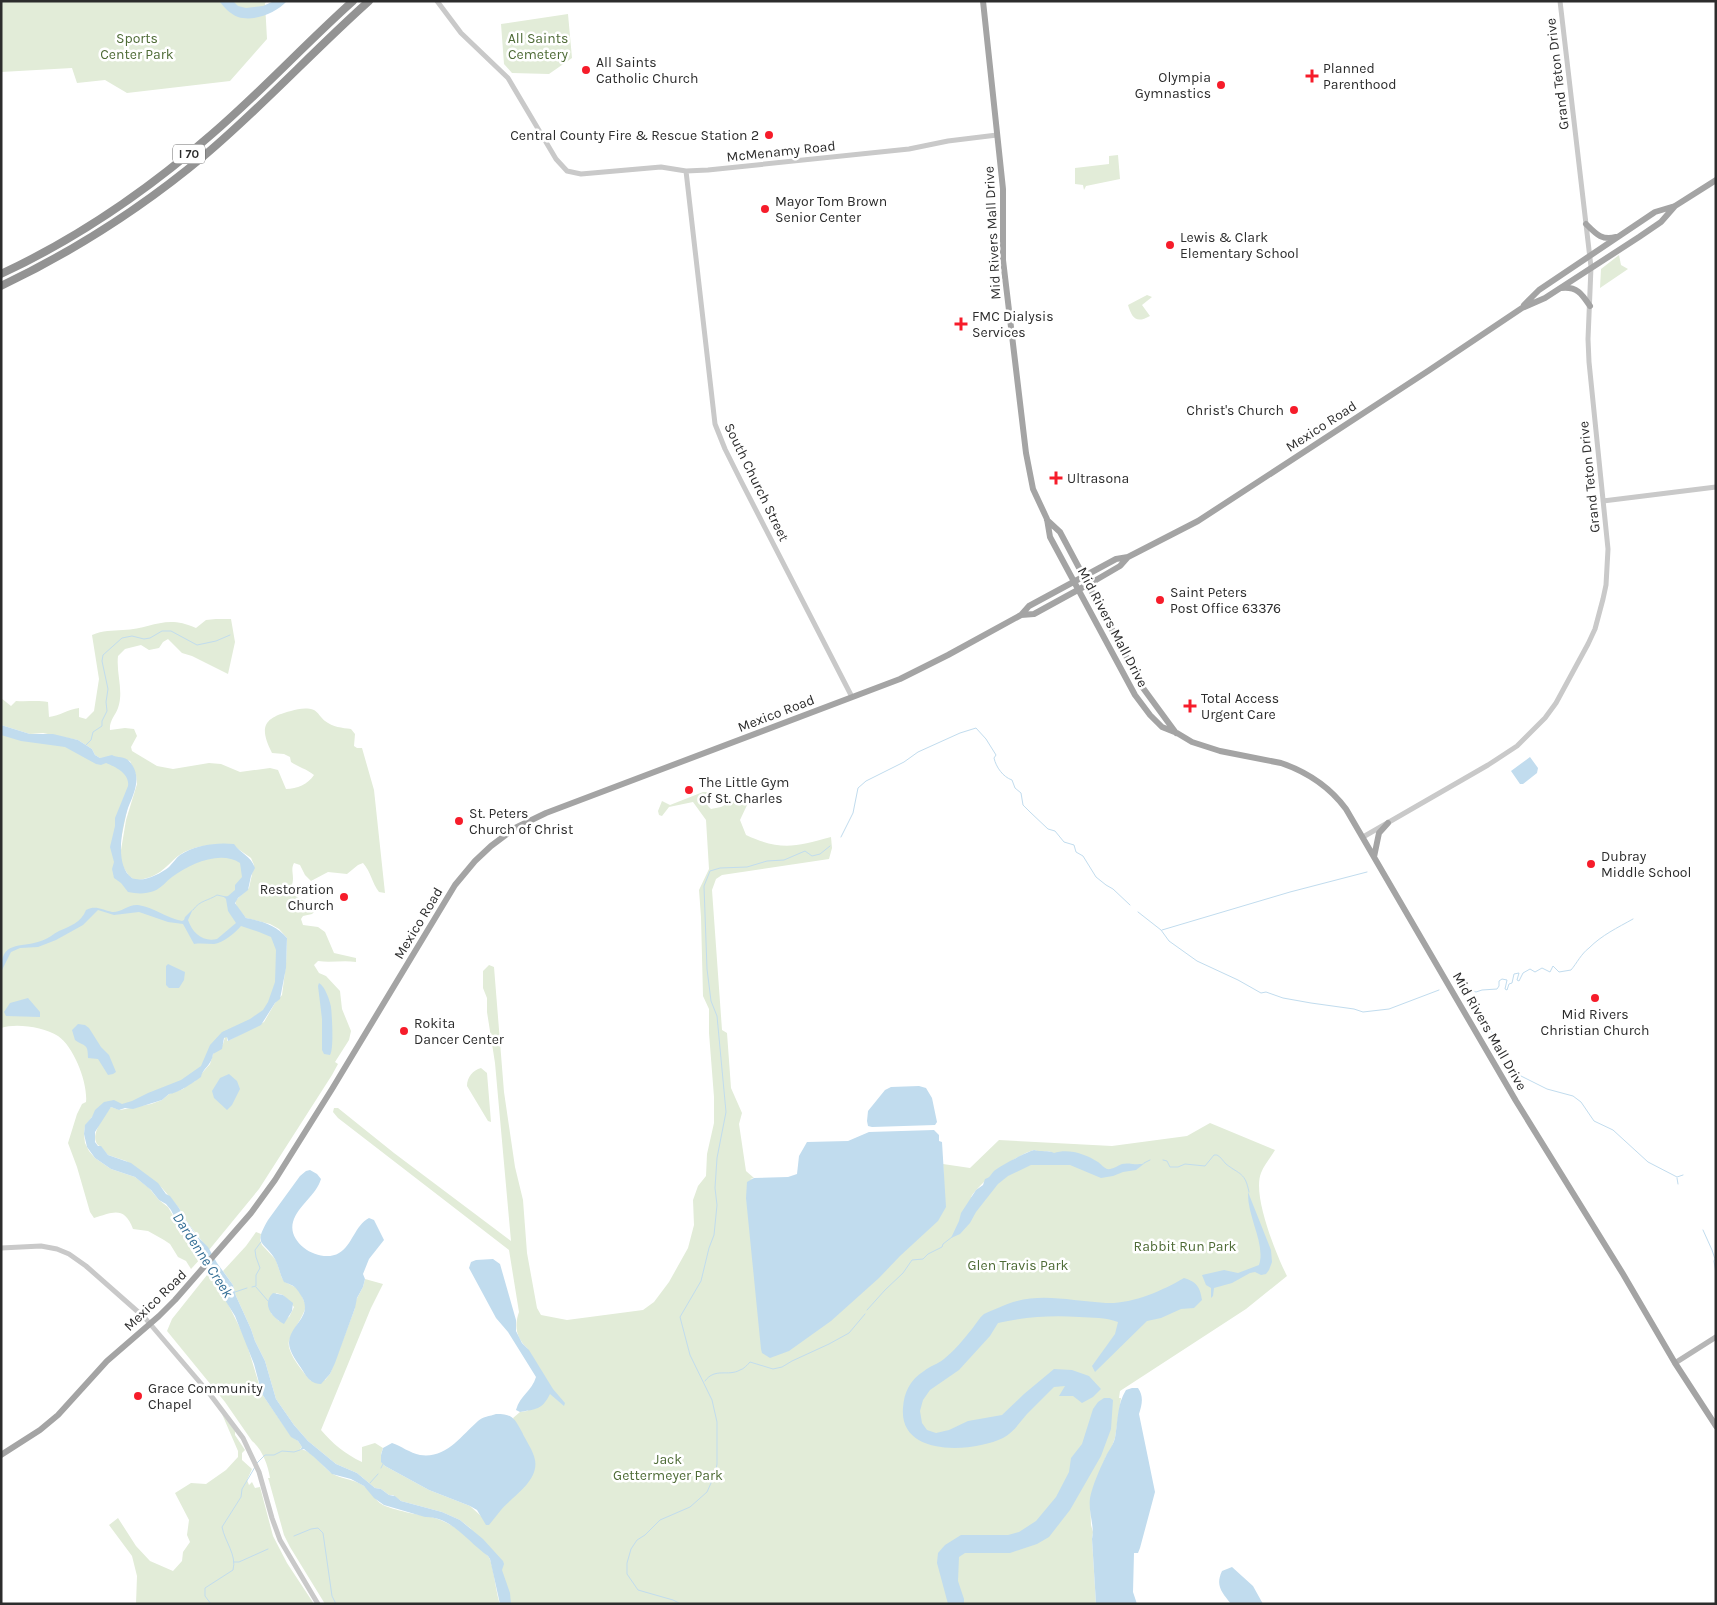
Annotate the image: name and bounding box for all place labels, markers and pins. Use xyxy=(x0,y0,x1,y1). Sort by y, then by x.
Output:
place label: All Saints Catholic Church xyxy=(596,54,699,87)
place label: Planned Parenthood xyxy=(1323,60,1396,93)
marker: All Saints Catholic Church xyxy=(580,64,592,76)
place label: Olympia Gymnastics xyxy=(1135,69,1211,102)
marker: Planned Parenthood xyxy=(1305,69,1319,83)
marker: Olympia Gymnastics xyxy=(1215,79,1227,91)
place label: Central County Fire & Rescue Station 2 xyxy=(510,127,759,144)
marker: Central County Fire & Rescue Station 2 xyxy=(763,129,775,141)
place label: Mayor Tom Brown Senior Center xyxy=(775,193,887,226)
marker: Mayor Tom Brown Senior Center xyxy=(759,203,771,215)
place label: Lewis & Clark Elementary School xyxy=(1180,229,1299,262)
marker: Lewis & Clark Elementary School xyxy=(1164,239,1176,251)
place label: FMC Dialysis Services xyxy=(972,308,1054,341)
marker: FMC Dialysis Services xyxy=(954,317,968,331)
place label: Christ's Church xyxy=(1186,402,1284,419)
marker: Christ's Church xyxy=(1288,404,1300,416)
place label: Ultrasona xyxy=(1067,470,1129,487)
marker: Ultrasona xyxy=(1049,471,1063,485)
place label: Saint Peters Post Office 63376 xyxy=(1170,584,1281,617)
marker: Saint Peters Post Office 63376 xyxy=(1154,594,1166,606)
place label: Total Access Urgent Care xyxy=(1201,690,1279,723)
marker: Total Access Urgent Care xyxy=(1183,699,1197,713)
place label: The Little Gym of St. Charles xyxy=(699,774,789,807)
marker: The Little Gym of St. Charles xyxy=(683,784,695,796)
place label: St. Peters Church of Christ xyxy=(469,805,573,838)
marker: St. Peters Church of Christ xyxy=(453,815,465,827)
place label: Dubray Middle School xyxy=(1601,848,1691,881)
marker: Dubray Middle School xyxy=(1585,858,1597,870)
place label: Restoration Church xyxy=(260,881,334,914)
marker: Restoration Church xyxy=(338,891,350,903)
marker: Mid Rivers Christian Church xyxy=(1589,992,1601,1004)
place label: Mid Rivers Christian Church xyxy=(1541,1006,1649,1039)
place label: Rokita Dancer Center xyxy=(414,1015,505,1048)
marker: Rokita Dancer Center xyxy=(398,1025,410,1037)
place label: Grace Community Chapel xyxy=(148,1380,263,1413)
marker: Grace Community Chapel xyxy=(132,1390,144,1402)

